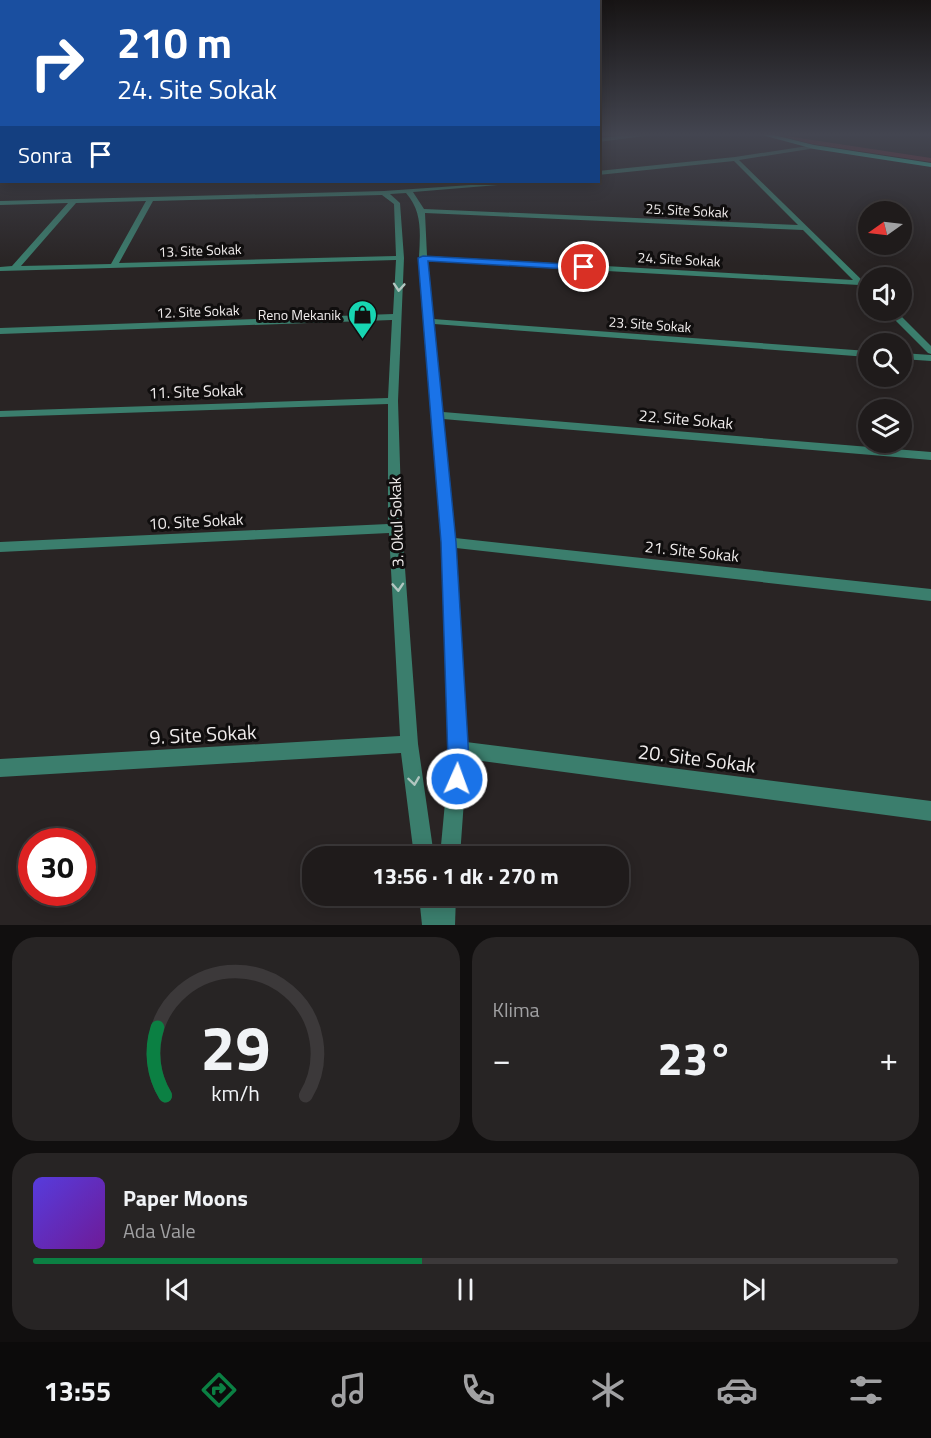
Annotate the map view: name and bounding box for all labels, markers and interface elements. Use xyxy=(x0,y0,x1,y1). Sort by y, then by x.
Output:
text: 210 m xyxy=(117,10,232,74)
icon: right xyxy=(18,24,96,102)
text: 24. Site Sokak xyxy=(117,68,277,109)
text: Sonra xyxy=(18,138,72,172)
icon: arrive xyxy=(84,138,117,171)
street label: 25. Site Sokak xyxy=(645,197,729,223)
north arrow xyxy=(858,201,912,255)
map controls xyxy=(858,201,912,453)
street label: 13. Site Sokak xyxy=(158,238,242,262)
pin xyxy=(558,241,609,292)
street label: 24. Site Sokak xyxy=(637,246,721,272)
icon: arrive xyxy=(567,250,600,283)
button: sound xyxy=(858,267,912,321)
one-way arrow xyxy=(392,283,405,292)
shop icon: Reno Mekanik xyxy=(346,298,378,340)
street label: 12. Site Sokak xyxy=(156,299,240,323)
place label: Reno Mekanik xyxy=(258,304,341,325)
street label: 23. Site Sokak xyxy=(608,311,692,337)
button: search xyxy=(858,333,912,387)
street label: 11. Site Sokak xyxy=(148,377,244,405)
button: layers xyxy=(858,399,912,453)
street label: 22. Site Sokak xyxy=(638,403,735,435)
street label: 3. Okul Sokak xyxy=(382,476,410,568)
street label: 10. Site Sokak xyxy=(148,507,244,535)
street label: 21. Site Sokak xyxy=(644,534,741,568)
one-way arrow xyxy=(392,582,405,591)
street label: 9. Site Sokak xyxy=(149,716,258,752)
street label: 20. Site Sokak xyxy=(636,735,758,781)
position arrow xyxy=(425,747,489,811)
one-way arrow xyxy=(407,777,419,786)
speed limit sign: 30 xyxy=(18,828,96,906)
text: 13:56 · 1 dk · 270 m xyxy=(372,859,559,893)
text: Klima xyxy=(493,994,540,1025)
text: 29 xyxy=(201,999,271,1094)
text: 23° xyxy=(657,1024,733,1092)
text: − xyxy=(493,1034,511,1084)
text: + xyxy=(880,1034,898,1084)
text: km/h xyxy=(211,1077,260,1109)
text: Paper Moons xyxy=(123,1181,248,1215)
text: Ada Vale xyxy=(123,1215,196,1246)
icon: previous xyxy=(161,1273,194,1306)
icon: pause xyxy=(449,1273,482,1306)
icon: next xyxy=(737,1273,770,1306)
icon: directions xyxy=(198,1369,240,1411)
icon: music xyxy=(328,1369,370,1411)
icon: phone xyxy=(457,1369,499,1411)
icon: climate xyxy=(587,1369,629,1411)
icon: car xyxy=(716,1369,758,1411)
icon: filters xyxy=(845,1369,887,1411)
text: 13:55 xyxy=(44,1370,111,1411)

